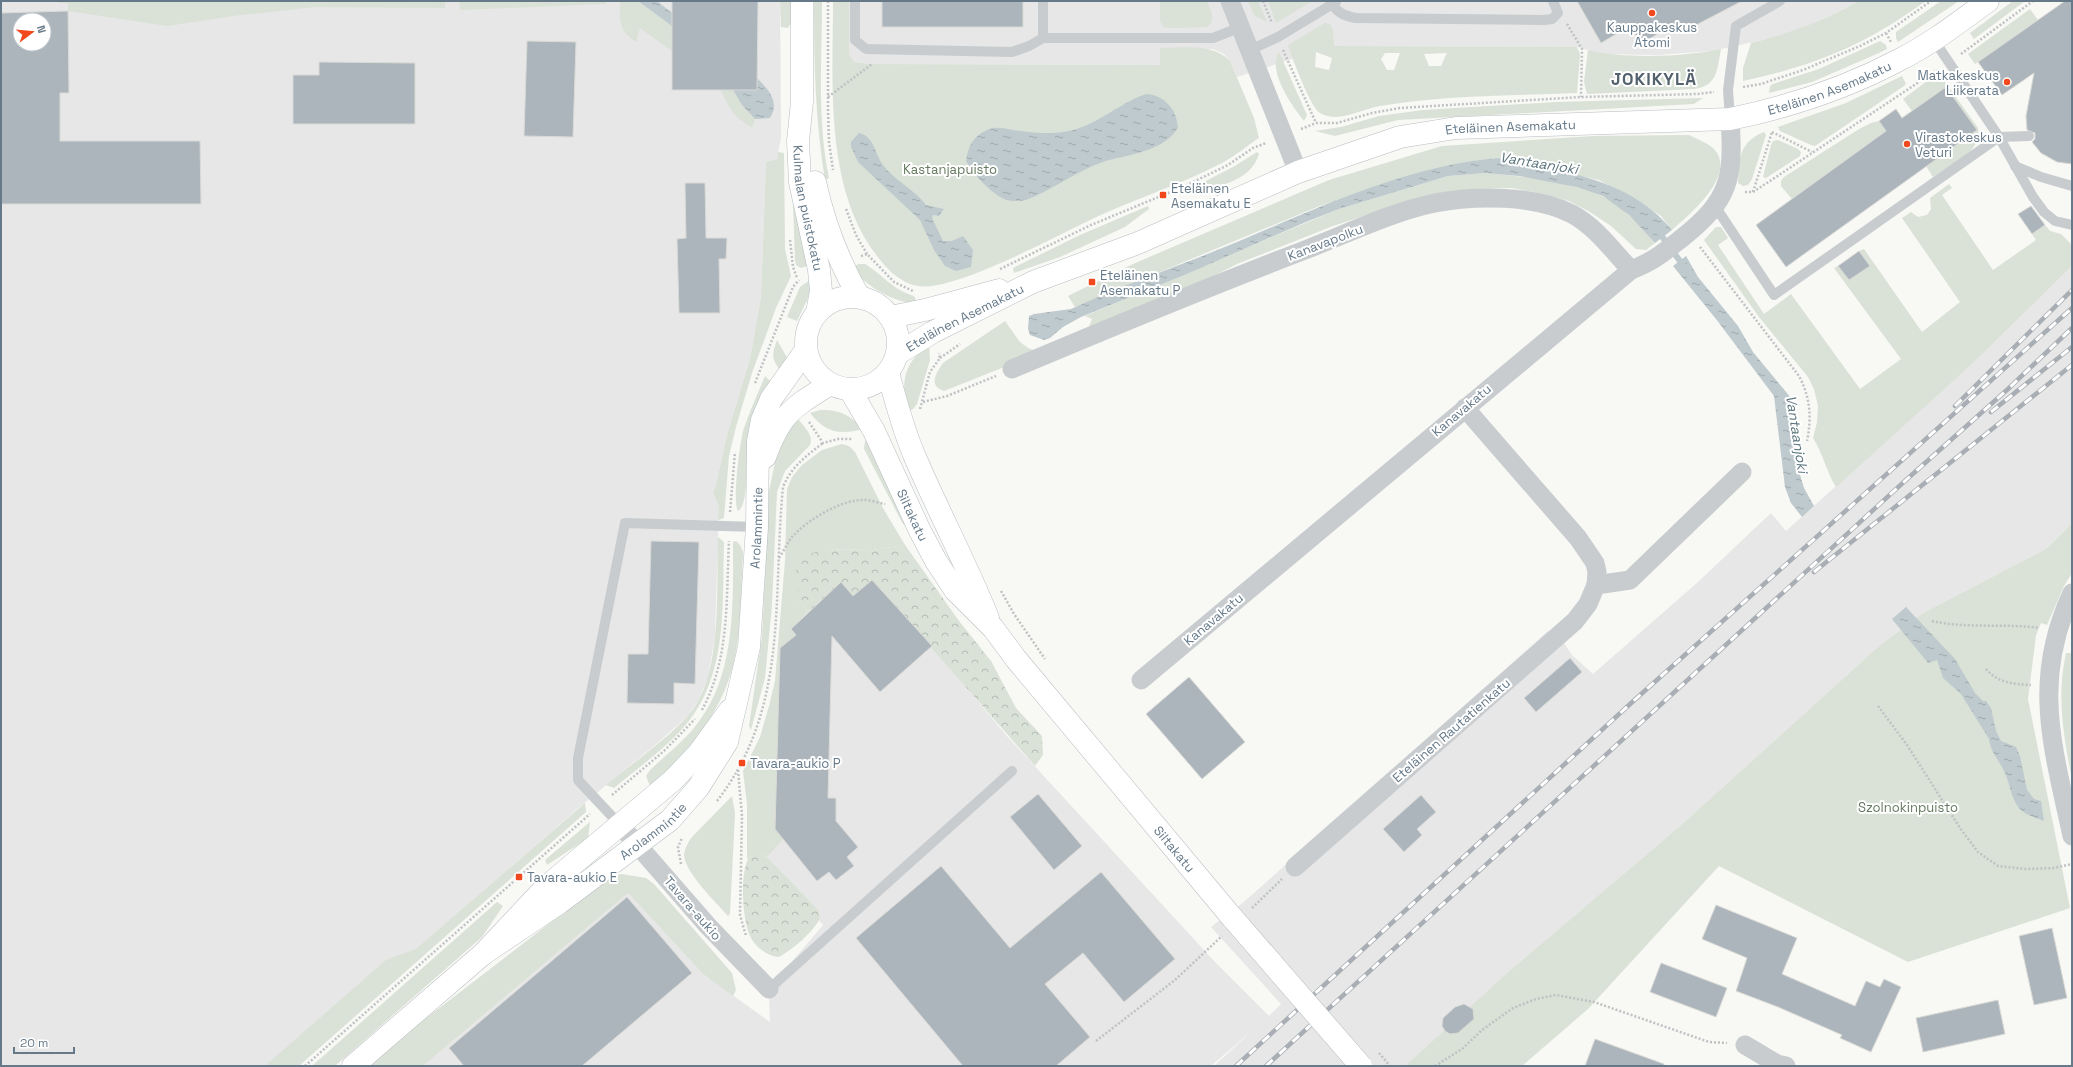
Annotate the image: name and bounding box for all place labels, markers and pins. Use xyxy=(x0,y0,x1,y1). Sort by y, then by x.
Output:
marker: Kauppakeskus Atomi xyxy=(1647,8,1657,18)
place label: Kauppakeskus Atomi xyxy=(1607,19,1697,51)
place label: Matkakeskus Liikerata xyxy=(1917,67,2000,99)
marker: Matkakeskus Liikerata xyxy=(2002,77,2012,87)
place label: Virastokeskus Veturi xyxy=(1915,129,2002,161)
marker: Virastokeskus Veturi xyxy=(1902,139,1912,149)
place label: Eteläinen Asemakatu E xyxy=(1171,180,1251,212)
marker: Eteläinen Asemakatu E xyxy=(1158,190,1168,200)
place label: Eteläinen Asemakatu P xyxy=(1100,267,1181,299)
marker: Eteläinen Asemakatu P xyxy=(1087,277,1097,287)
place label: Tavara-aukio P xyxy=(750,755,841,772)
marker: Tavara-aukio P xyxy=(737,758,747,768)
place label: Tavara-aukio E xyxy=(527,869,617,886)
marker: Tavara-aukio E xyxy=(514,872,524,882)

